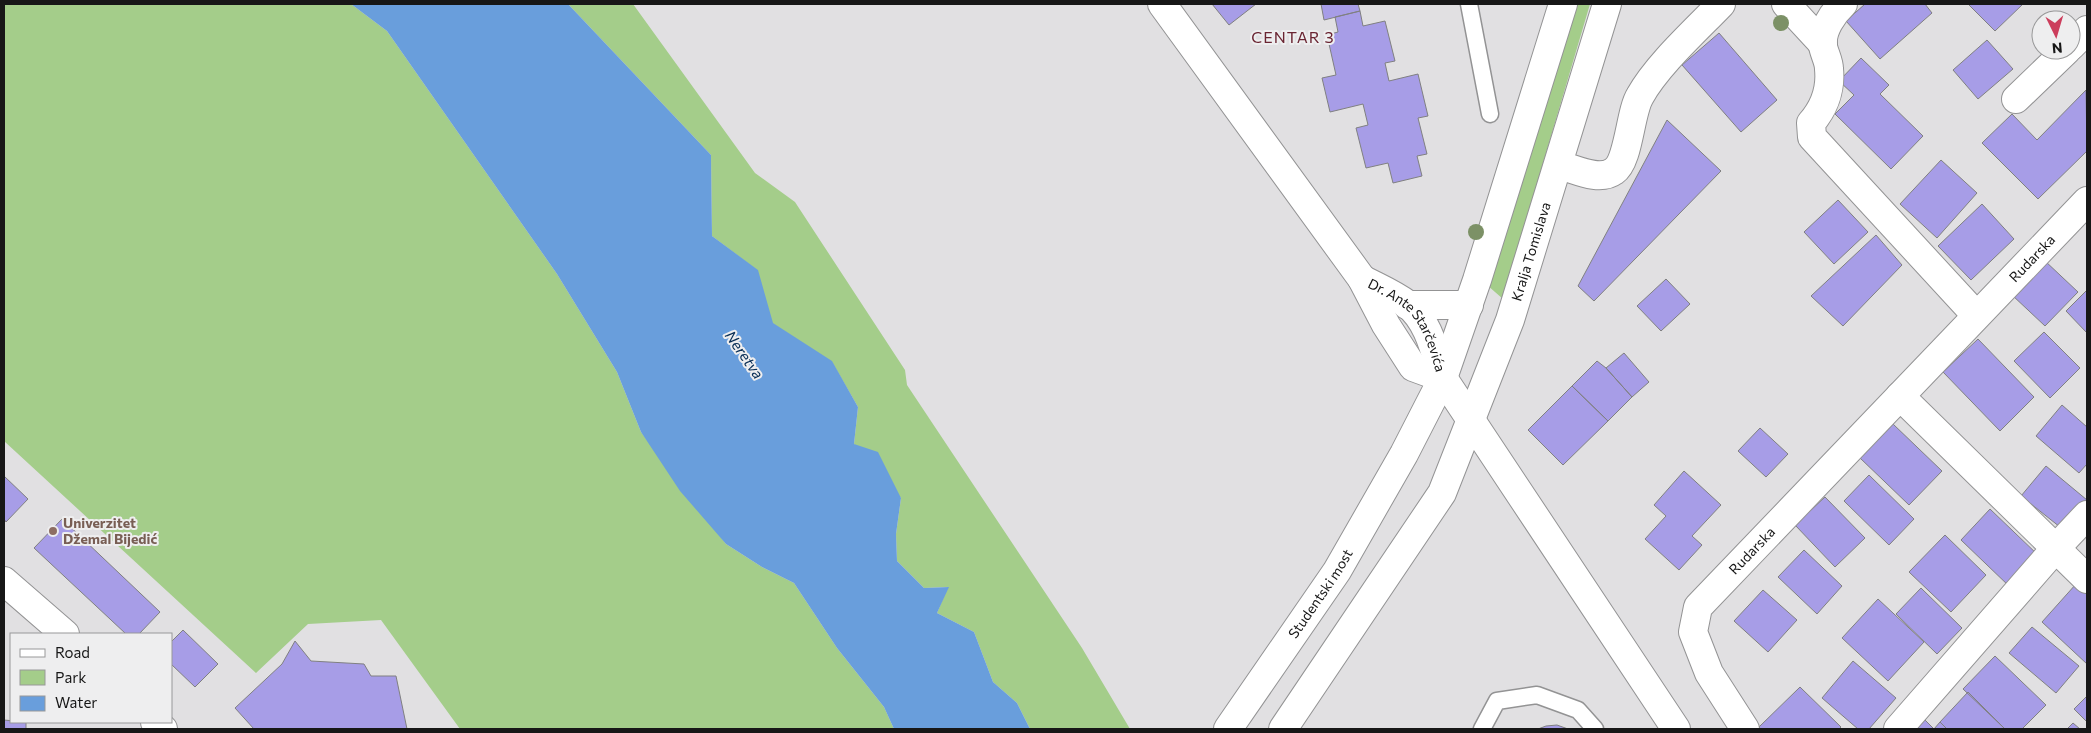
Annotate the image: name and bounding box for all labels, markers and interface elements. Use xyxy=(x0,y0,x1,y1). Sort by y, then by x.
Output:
north arrow xyxy=(2031,10,2081,60)
district label: CENTAR 3 xyxy=(1251,27,1335,46)
text: N xyxy=(2051,40,2063,57)
street label: Kralja Tomislava xyxy=(1507,200,1554,303)
street label: Rudarska xyxy=(2005,231,2058,285)
street label: Dr. Ante Starčevića xyxy=(1365,274,1450,374)
water label: Neretva xyxy=(722,327,768,382)
place label: Univerzitet Džemal Bijedić xyxy=(63,514,157,547)
street label: Rudarska xyxy=(1725,523,1778,578)
marker: Univerzitet Džemal Bijedić xyxy=(47,525,59,537)
street label: Studentski most xyxy=(1284,546,1356,641)
legend xyxy=(10,633,172,723)
text: Road xyxy=(55,643,90,661)
text: Park xyxy=(55,668,86,686)
text: Water xyxy=(55,693,97,711)

